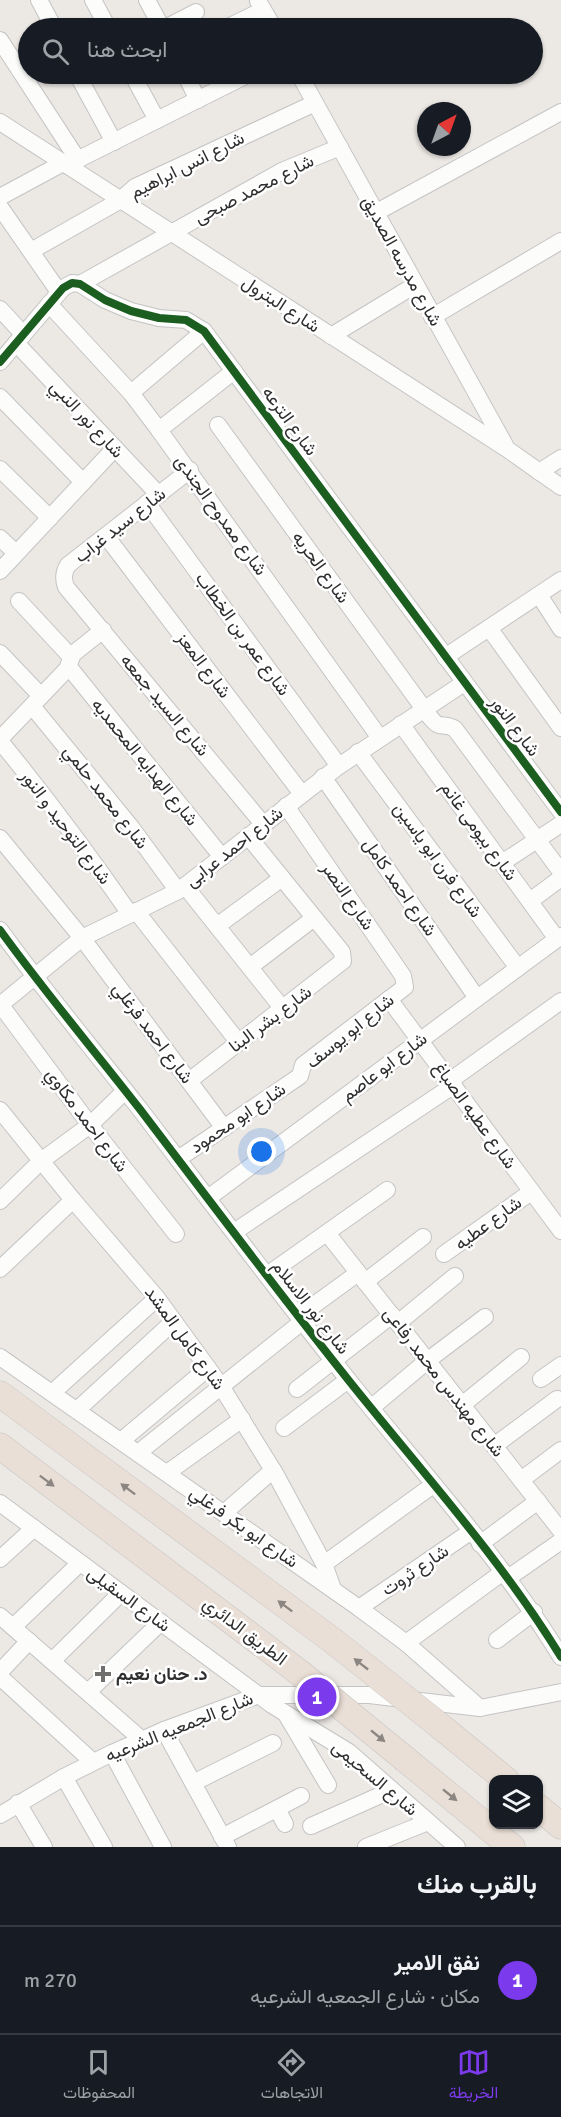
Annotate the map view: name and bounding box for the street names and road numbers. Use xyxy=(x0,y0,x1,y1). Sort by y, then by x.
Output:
street label: شارع انس ابراهيم xyxy=(126,127,248,204)
street label: شارع محمد صبحى xyxy=(191,149,318,229)
street label: شارع مدرسه الصديق xyxy=(356,192,447,330)
street label: شارع البترول xyxy=(237,271,324,338)
street label: شارع نور النبي xyxy=(42,375,129,465)
street label: شارع الترعه xyxy=(257,382,322,461)
street label: شارع ممدوح الجندى xyxy=(169,450,272,580)
street label: شارع سيد غراب xyxy=(70,483,171,568)
street label: شارع الحريه xyxy=(287,527,354,608)
street label: شارع عمر بن الخطاب xyxy=(190,568,295,701)
street label: شارع المعز xyxy=(171,627,236,703)
street label: شارع السيد جمعه xyxy=(115,649,214,761)
street label: شارع النور xyxy=(484,691,545,761)
street label: شارع الهدايه المحمديه xyxy=(86,694,203,831)
street label: شارع محمد حلمي xyxy=(55,741,153,856)
street label: شارع التوحيد و النور xyxy=(14,765,116,889)
street label: شارع بيومى غانم xyxy=(435,777,522,885)
street label: شارع فرن ابو ياسين xyxy=(388,798,487,922)
street label: شارع احمد عرابى xyxy=(181,802,288,893)
street label: شارع احمد كامل xyxy=(357,834,442,941)
street label: شارع النصر xyxy=(315,857,379,935)
street label: شارع احمد فرغلي xyxy=(105,978,198,1090)
street label: شارع بشر البنا xyxy=(224,981,316,1058)
street label: شارع ابو يوسف xyxy=(301,989,399,1074)
street label: شارع ابو عاصم xyxy=(337,1027,432,1107)
street label: شارع عطيه الصباغ xyxy=(428,1057,521,1174)
street label: شارع احمد مكاوي xyxy=(38,1064,133,1179)
street label: شارع ابو محمود xyxy=(186,1078,290,1159)
street label: شارع عطيه xyxy=(450,1191,526,1256)
street label: شارع نور الاسلام xyxy=(267,1255,355,1359)
street label: شارع كامل المشد xyxy=(139,1282,230,1395)
street label: شارع مهندس محمد رفاعى xyxy=(378,1303,509,1462)
street label: شارع ابو بكر فرغلي xyxy=(183,1481,303,1576)
street label: شارع ثروت xyxy=(377,1540,453,1601)
street label: شارع السقيلى xyxy=(82,1561,175,1637)
street label: الطريق الدائري xyxy=(196,1592,292,1673)
street label: شارع الجمعيه الشرعيه xyxy=(102,1687,257,1768)
street label: شارع السحيمى xyxy=(327,1736,423,1821)

